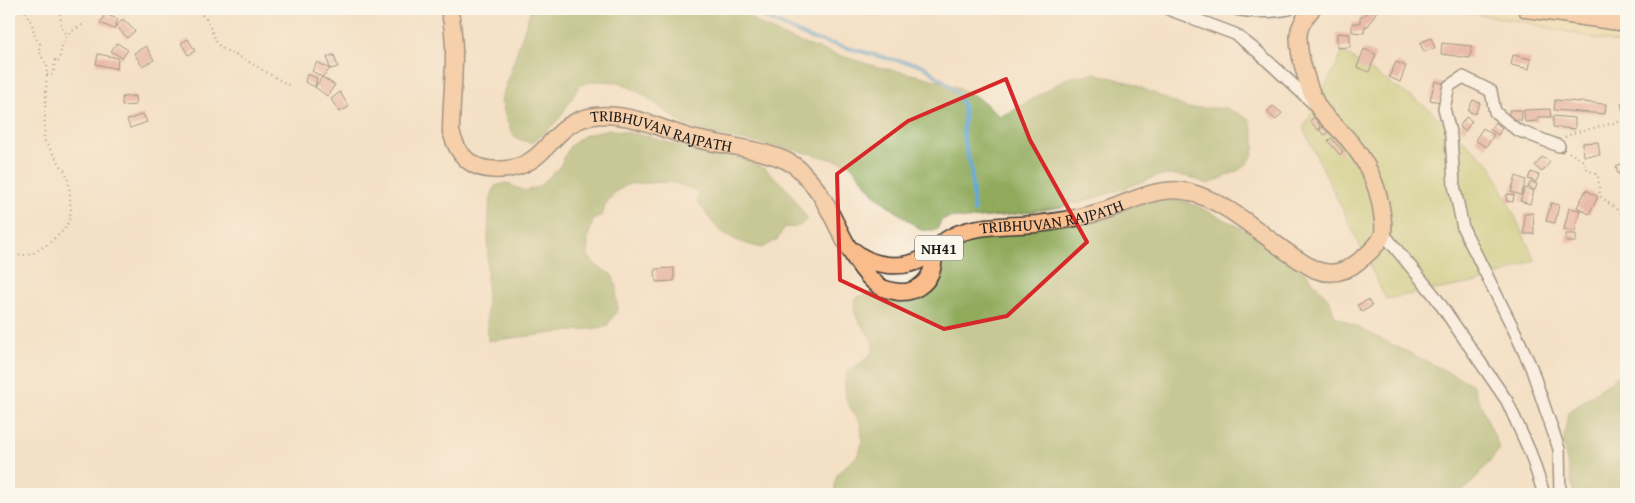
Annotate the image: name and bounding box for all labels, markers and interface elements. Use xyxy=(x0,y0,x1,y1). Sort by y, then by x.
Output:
street label: TRIBHUVAN RAJPATH xyxy=(589,103,735,158)
street label: TRIBHUVAN RAJPATH xyxy=(978,192,1128,240)
road number: NH41 xyxy=(915,236,963,260)

